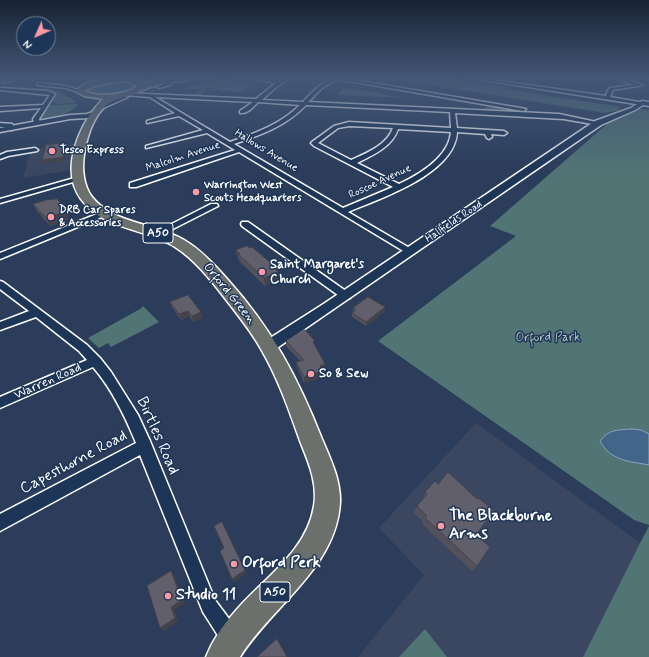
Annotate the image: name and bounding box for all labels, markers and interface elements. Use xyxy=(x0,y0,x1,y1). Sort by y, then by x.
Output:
north arrow xyxy=(16,16,56,56)
text: N xyxy=(21,36,36,51)
street label: Hallows Avenue xyxy=(232,127,300,175)
street label: Malcolm Avenue xyxy=(144,139,222,175)
place label: Tesco Express xyxy=(60,144,124,158)
marker: Tesco Express xyxy=(47,146,57,156)
street label: Roscoe Avenue xyxy=(347,162,413,202)
place label: Warrington West Scouts Headquarters xyxy=(204,179,302,205)
marker: Warrington West Scouts Headquarters xyxy=(191,187,201,197)
street label: Hallfields Road xyxy=(423,198,485,246)
place label: DRB Car Spares & Accessories xyxy=(59,204,136,230)
marker: DRB Car Spares & Accessories xyxy=(46,212,56,222)
road number: A50 xyxy=(143,223,173,243)
place label: Saint Margaret's Church xyxy=(270,257,364,288)
street label: Orford Green xyxy=(199,260,259,328)
marker: Saint Margaret's Church xyxy=(257,267,267,277)
park label: Orford Park xyxy=(515,330,581,346)
street label: Warren Road xyxy=(12,360,84,404)
place label: So & Sew xyxy=(319,366,368,382)
marker: So & Sew xyxy=(306,369,316,379)
street label: Birtles Road xyxy=(131,394,183,478)
street label: Capesthorne Road xyxy=(17,427,131,499)
place label: The Blackburne Arms xyxy=(449,507,552,545)
marker: The Blackburne Arms xyxy=(436,521,446,531)
place label: Orford Perk xyxy=(242,554,321,574)
marker: Orford Perk xyxy=(229,559,239,569)
road number: A50 xyxy=(260,582,290,602)
place label: Studio 11 xyxy=(176,586,236,606)
marker: Studio 11 xyxy=(163,591,173,601)

